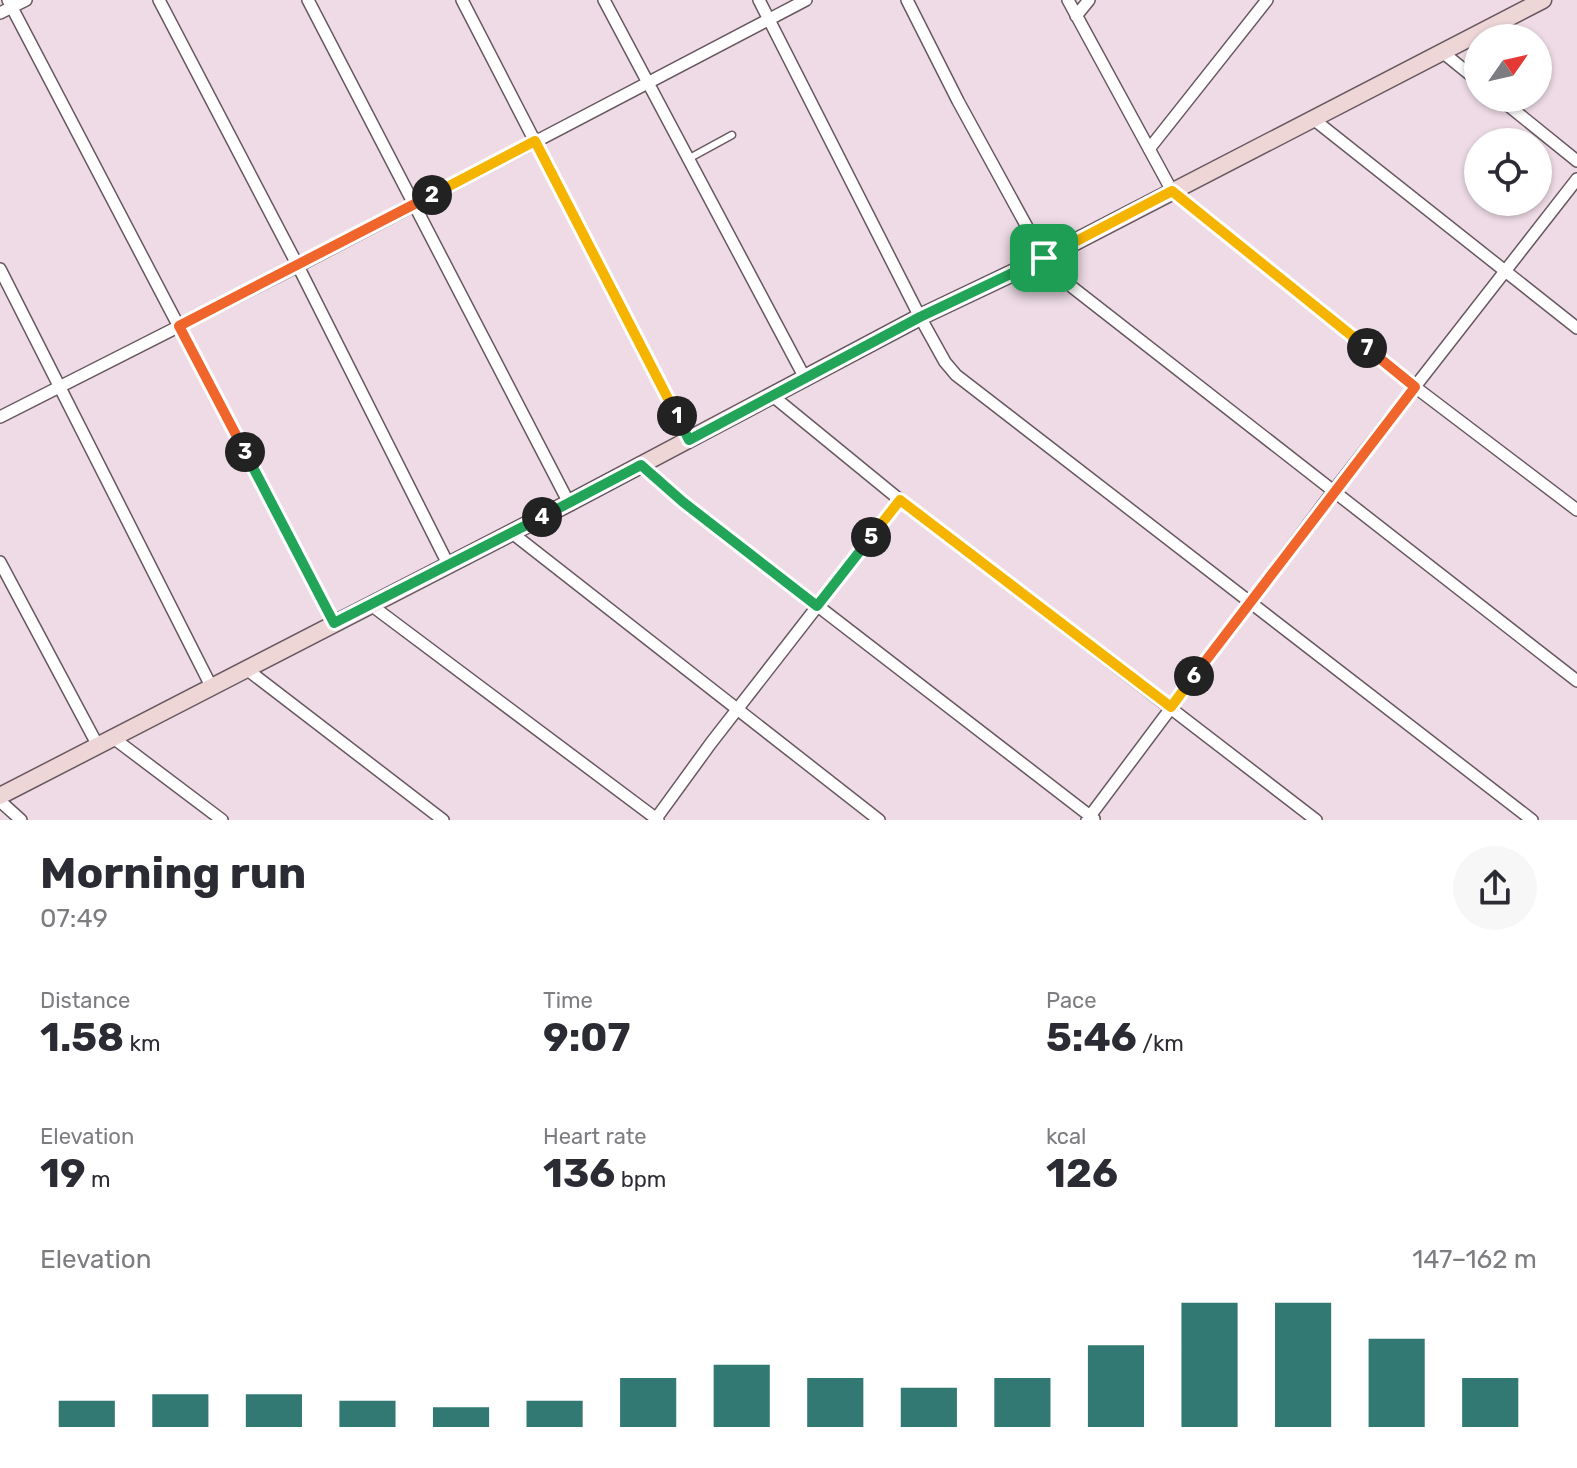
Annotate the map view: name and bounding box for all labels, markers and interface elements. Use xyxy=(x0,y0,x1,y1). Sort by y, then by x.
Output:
north arrow xyxy=(1464,24,1552,112)
map controls xyxy=(1464,24,1552,216)
button: locate xyxy=(1464,128,1552,216)
pin: 2 xyxy=(412,175,452,215)
text: 2 xyxy=(425,181,439,208)
pin xyxy=(1010,224,1078,292)
icon: arrive xyxy=(1022,236,1066,280)
pin: 7 xyxy=(1347,328,1387,368)
text: 7 xyxy=(1361,334,1373,361)
pin: 1 xyxy=(657,396,697,436)
text: 1 xyxy=(672,402,682,429)
pin: 3 xyxy=(225,432,265,472)
text: 3 xyxy=(238,438,252,465)
pin: 4 xyxy=(522,497,562,537)
text: 4 xyxy=(534,503,550,530)
pin: 5 xyxy=(851,517,891,557)
text: 5 xyxy=(864,523,878,550)
pin: 6 xyxy=(1174,656,1214,696)
text: 6 xyxy=(1187,662,1201,689)
button: share xyxy=(1453,846,1537,930)
text: Morning run xyxy=(40,847,306,899)
text: 07:49 xyxy=(40,903,108,934)
text: Distance xyxy=(40,987,130,1014)
text: Time xyxy=(543,987,593,1014)
text: Pace xyxy=(1046,987,1097,1014)
text: 1.58 xyxy=(40,1014,124,1061)
text: 9:07 xyxy=(543,1014,630,1061)
text: 5:46 xyxy=(1046,1014,1137,1061)
text: km xyxy=(124,1030,160,1057)
text: /km xyxy=(1137,1030,1184,1057)
text: Elevation xyxy=(40,1123,134,1150)
text: Heart rate xyxy=(543,1123,647,1150)
text: kcal xyxy=(1046,1123,1086,1150)
text: 19 xyxy=(40,1150,86,1197)
text: 136 xyxy=(543,1150,615,1197)
text: 126 xyxy=(1046,1150,1118,1197)
text: m xyxy=(86,1166,110,1193)
text: bpm xyxy=(615,1166,666,1193)
text: Elevation xyxy=(40,1244,151,1275)
text: 147–162 m xyxy=(1412,1244,1537,1275)

